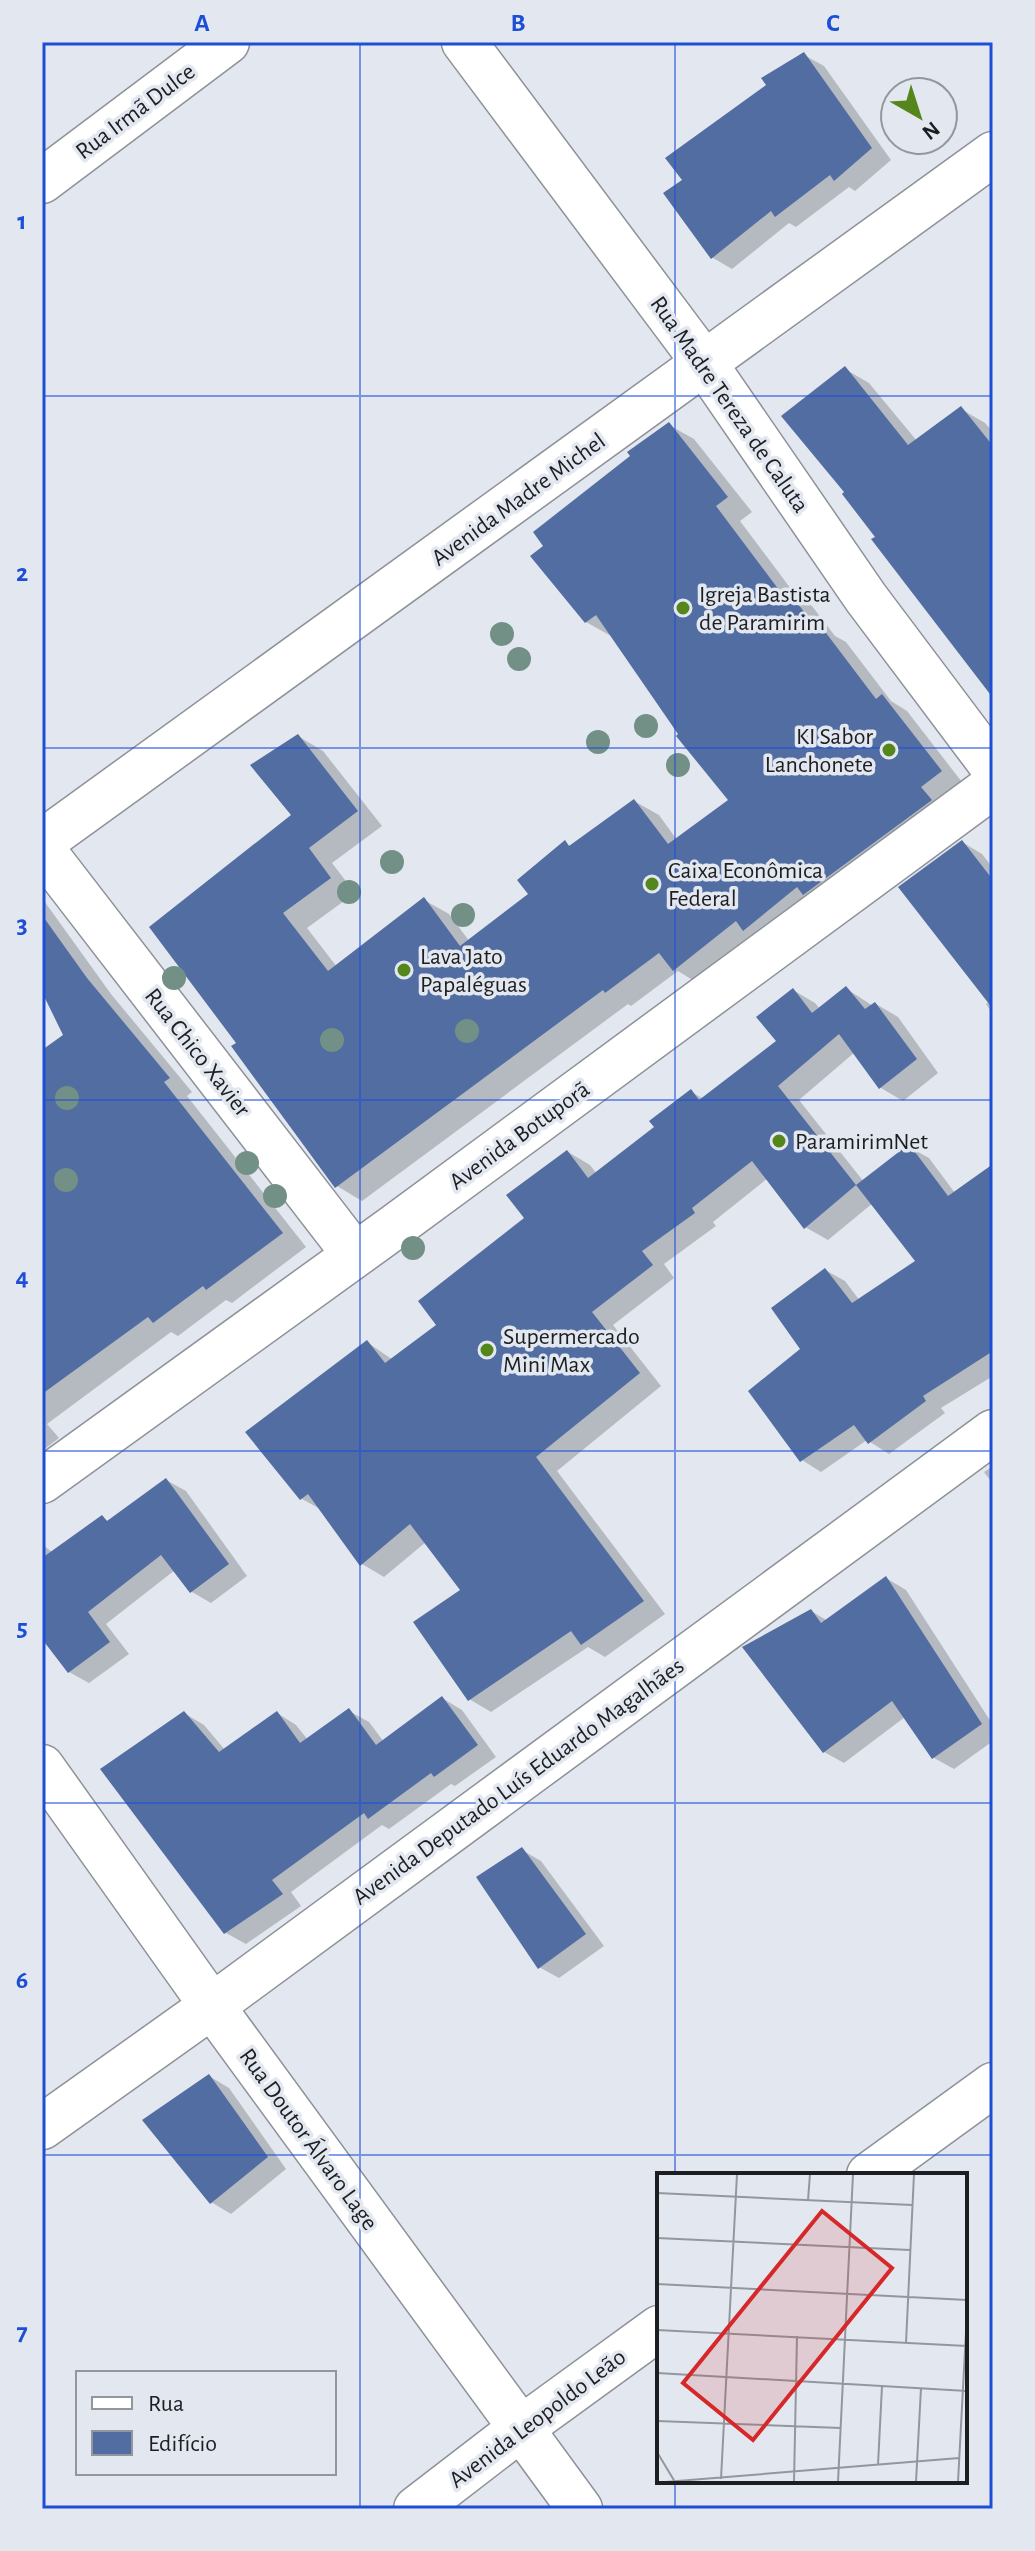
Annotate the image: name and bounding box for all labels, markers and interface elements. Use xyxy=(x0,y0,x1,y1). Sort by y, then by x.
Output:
text: A xyxy=(194,10,210,36)
text: B xyxy=(510,10,526,36)
text: C xyxy=(826,10,840,36)
street label: Rua Irmã Dulce xyxy=(72,59,200,164)
north arrow xyxy=(879,76,959,156)
text: N xyxy=(918,117,944,144)
text: 1 xyxy=(17,208,27,234)
street label: Rua Madre Tereza de Caluta xyxy=(645,292,813,517)
street label: Avenida Madre Michel xyxy=(427,429,610,571)
text: 2 xyxy=(16,560,28,586)
place label: Igreja Bastista de Paramirim xyxy=(699,583,831,635)
marker: Igreja Bastista de Paramirim xyxy=(674,599,692,617)
place label: KI Sabor Lanchonete xyxy=(765,725,873,777)
marker: KI Sabor Lanchonete xyxy=(880,741,898,759)
place label: Caixa Econômica Federal xyxy=(668,859,823,911)
marker: Caixa Econômica Federal xyxy=(643,875,661,893)
text: 3 xyxy=(16,912,28,938)
place label: Lava Jato Papaléguas xyxy=(420,945,527,997)
marker: Lava Jato Papaléguas xyxy=(395,961,413,979)
street label: Rua Chico Xavier xyxy=(140,984,255,1121)
street label: Avenida Botuporã xyxy=(445,1077,594,1194)
place label: ParamirimNet xyxy=(795,1130,928,1154)
marker: ParamirimNet xyxy=(770,1132,788,1150)
text: 4 xyxy=(15,1264,29,1290)
place label: Supermercado Mini Max xyxy=(503,1325,640,1377)
marker: Supermercado Mini Max xyxy=(478,1341,496,1359)
text: 5 xyxy=(16,1615,28,1641)
street label: Avenida Deputado Luís Eduardo Magalhães xyxy=(349,1654,689,1910)
text: 6 xyxy=(16,1967,28,1993)
street label: Rua Doutor Álvaro Lage xyxy=(234,2043,384,2235)
inset map xyxy=(657,2173,967,2483)
text: 7 xyxy=(16,2319,28,2345)
street label: Avenida Leopoldo Leão xyxy=(445,2345,630,2493)
legend xyxy=(76,2371,336,2475)
text: Rua xyxy=(148,2392,184,2416)
text: Edifício xyxy=(148,2432,217,2456)

